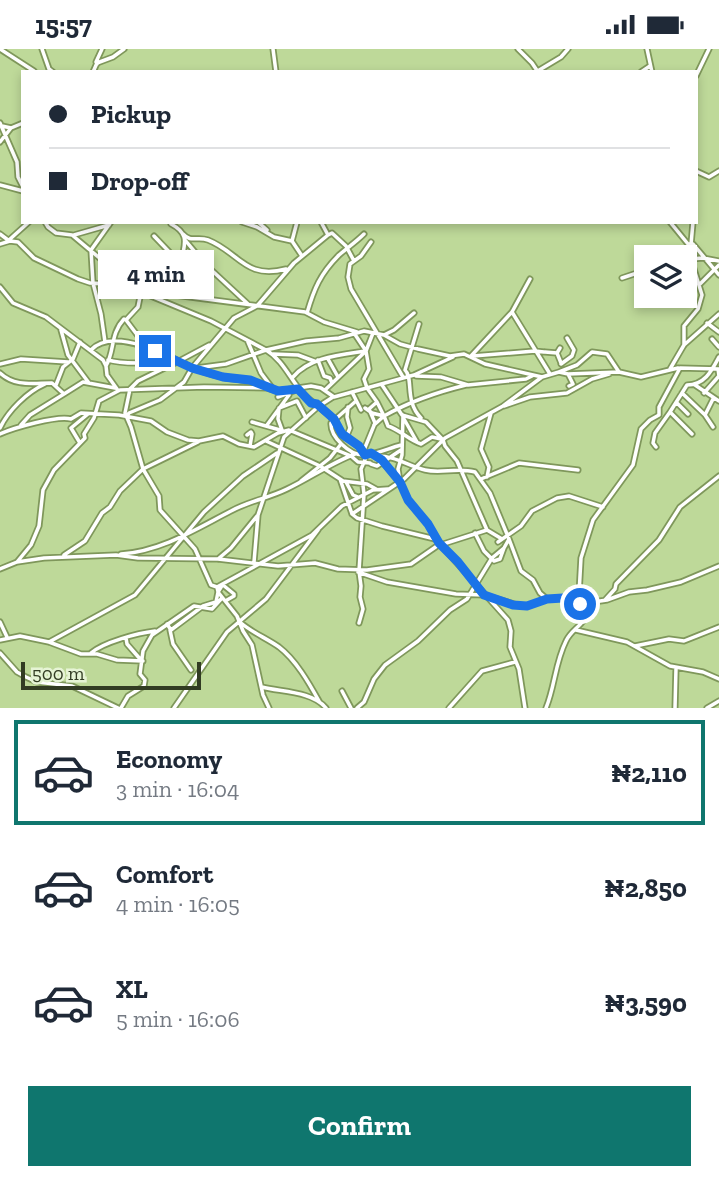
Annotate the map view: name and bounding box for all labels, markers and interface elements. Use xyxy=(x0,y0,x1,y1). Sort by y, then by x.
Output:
text: 15:57 xyxy=(35,9,92,41)
text: Pickup xyxy=(91,98,171,130)
text: Drop-off xyxy=(91,165,188,197)
map controls xyxy=(634,245,697,308)
button: layers xyxy=(634,245,697,308)
callout: 4 min xyxy=(97,250,213,299)
text: 4 min xyxy=(127,260,185,288)
route end xyxy=(139,335,171,367)
route start xyxy=(564,588,596,620)
scale bar xyxy=(21,659,201,690)
text: 500 m xyxy=(32,662,84,685)
icon: car xyxy=(32,741,95,804)
text: Economy xyxy=(116,743,222,775)
text: ₦2,110 xyxy=(611,757,687,789)
text: 3 min · 16:04 xyxy=(116,775,239,803)
icon: car xyxy=(32,856,95,919)
text: Comfort xyxy=(116,858,213,890)
text: ₦2,850 xyxy=(604,872,687,904)
text: 4 min · 16:05 xyxy=(116,890,240,918)
icon: car xyxy=(32,971,95,1034)
text: XL xyxy=(116,973,148,1005)
text: ₦3,590 xyxy=(605,987,687,1019)
text: 5 min · 16:06 xyxy=(116,1005,240,1033)
button: Confirm xyxy=(28,1086,691,1166)

